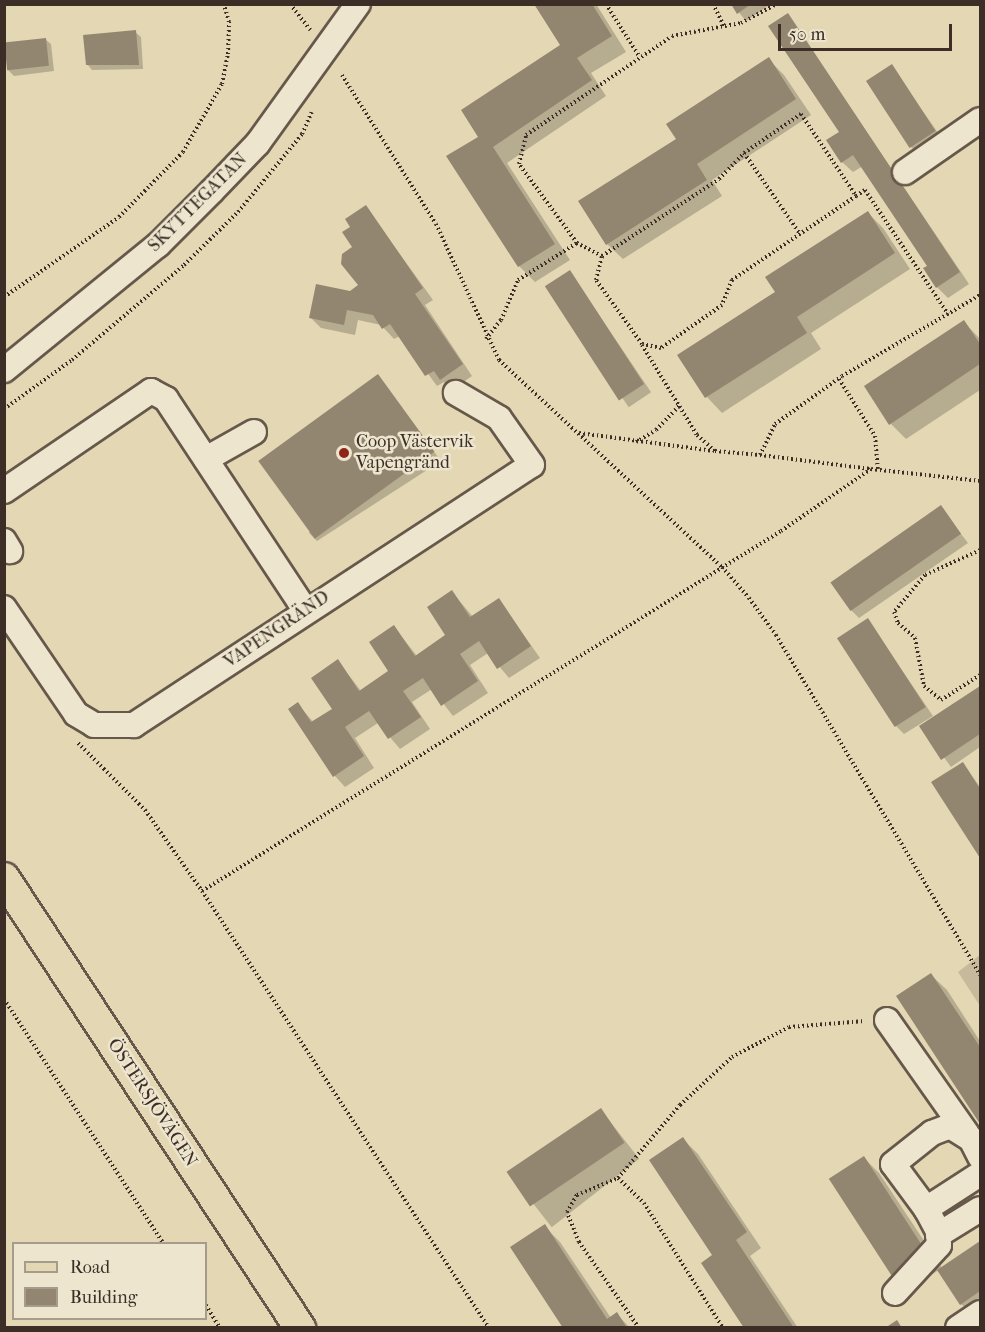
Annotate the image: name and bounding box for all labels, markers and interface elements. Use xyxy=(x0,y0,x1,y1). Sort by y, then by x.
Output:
scale bar xyxy=(781,12,955,50)
text: 50 m xyxy=(789,24,825,45)
street label: SKYTTEGATAN xyxy=(144,149,252,257)
place label: Coop Västervik Vapengränd xyxy=(356,432,473,474)
marker: Coop Västervik Vapengränd xyxy=(337,446,351,460)
street label: VAPENGRÄND xyxy=(220,587,334,673)
street label: ÖSTERSJÖVÄGEN xyxy=(102,1035,202,1171)
legend xyxy=(12,1242,207,1320)
text: Road xyxy=(70,1257,110,1278)
text: Building xyxy=(70,1287,137,1308)

